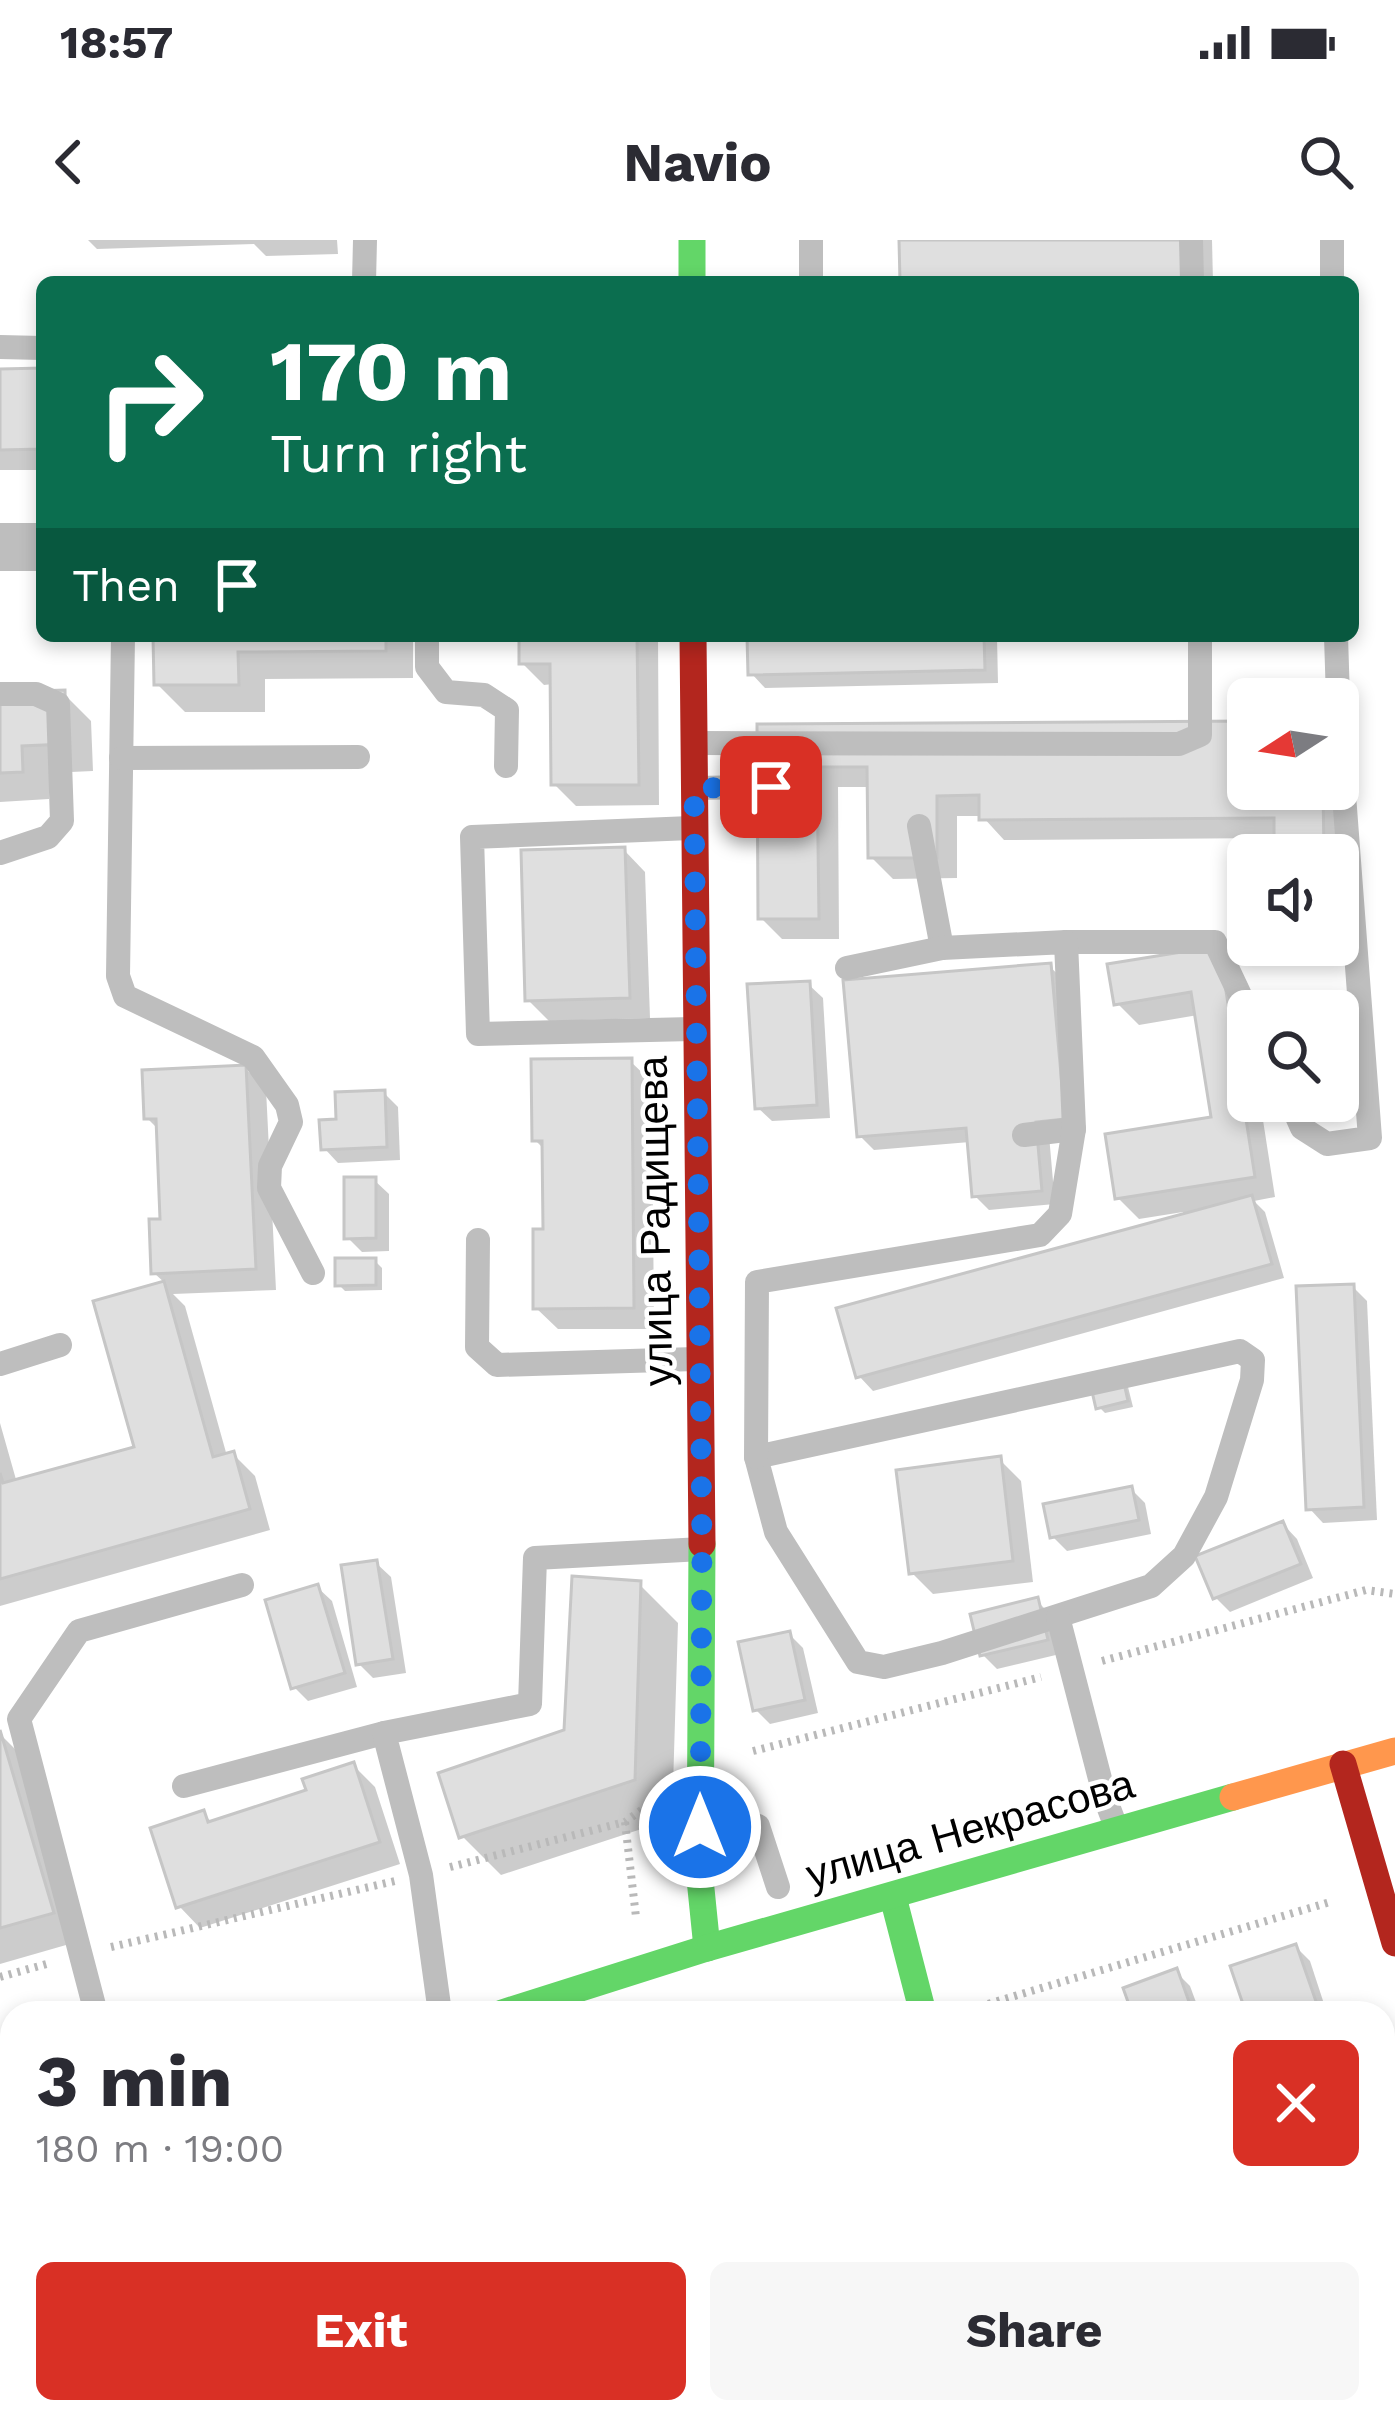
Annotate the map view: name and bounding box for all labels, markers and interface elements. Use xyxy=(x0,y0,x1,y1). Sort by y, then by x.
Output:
text: 18:57 xyxy=(60,16,173,69)
icon: back xyxy=(36,129,102,195)
icon: search xyxy=(1293,129,1359,195)
text: Navio xyxy=(623,131,772,194)
text: 170 m xyxy=(270,322,512,420)
icon: right xyxy=(72,324,228,480)
text: Turn right xyxy=(270,422,527,485)
icon: arrive xyxy=(204,552,270,618)
text: Then xyxy=(72,559,180,612)
north arrow xyxy=(1227,678,1359,810)
map controls xyxy=(1227,678,1359,1122)
pin xyxy=(720,736,822,838)
icon: arrive xyxy=(738,754,804,820)
button: sound xyxy=(1227,834,1359,966)
button: search xyxy=(1227,990,1359,1122)
street label: улица Радищева xyxy=(628,1055,682,1387)
street label: улица Некрасова xyxy=(801,1759,1140,1899)
position arrow xyxy=(637,1764,763,1890)
text: 3 min xyxy=(36,2039,233,2123)
button: close xyxy=(1233,2040,1359,2166)
text: 180 m · 19:00 xyxy=(36,2126,284,2171)
button: Exit xyxy=(36,2262,686,2400)
button: Share xyxy=(710,2262,1359,2400)

